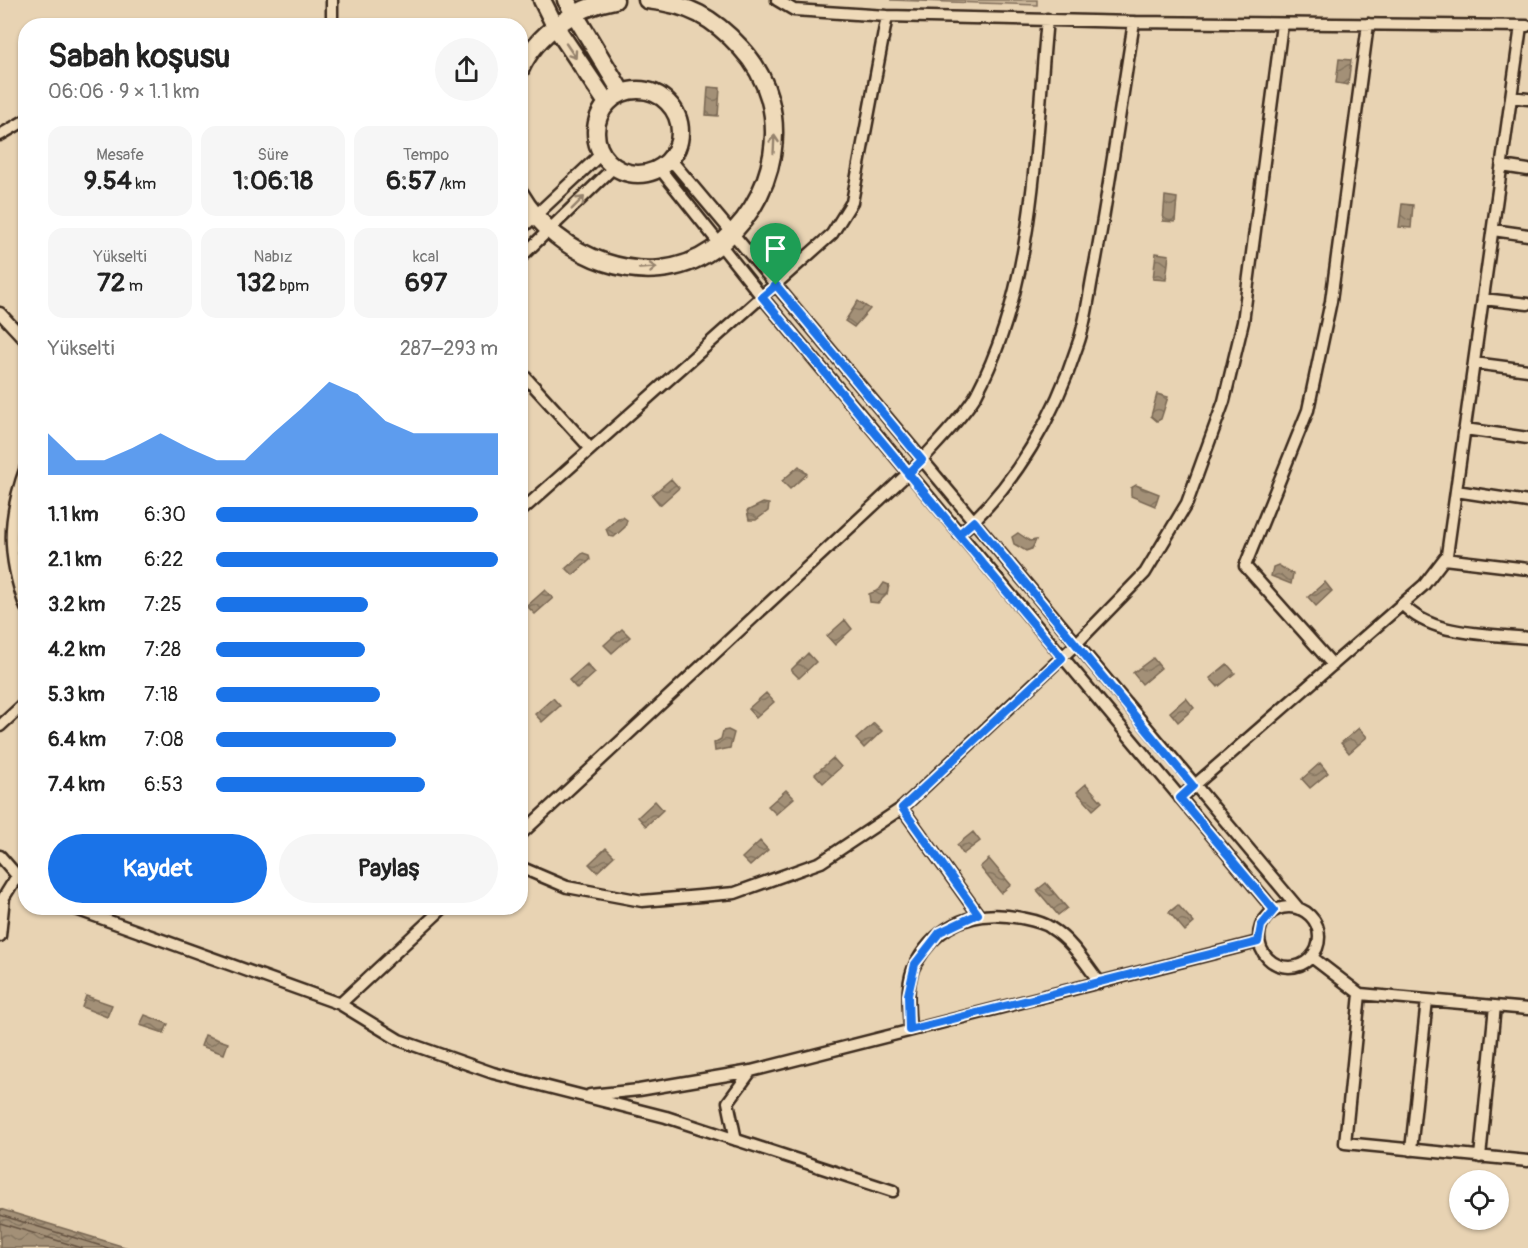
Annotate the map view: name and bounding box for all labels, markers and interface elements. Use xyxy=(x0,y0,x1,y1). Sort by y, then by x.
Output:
text: Sabah koşusu xyxy=(48,36,230,77)
button: share xyxy=(435,38,498,101)
one-way arrow xyxy=(565,42,577,58)
text: 06:06 · 9 × 1.1 km xyxy=(48,79,200,104)
one-way arrow xyxy=(768,134,779,154)
text: Mesafe xyxy=(96,145,144,165)
text: Süre xyxy=(258,145,288,165)
text: Tempo xyxy=(403,145,449,165)
text: 9.54 xyxy=(84,165,132,197)
text: 1:06:18 xyxy=(233,165,313,197)
text: 6:57 xyxy=(386,165,436,197)
text: km xyxy=(132,174,156,194)
text: /km xyxy=(436,174,466,194)
one-way arrow xyxy=(570,195,585,210)
pin xyxy=(750,223,801,285)
icon: arrive xyxy=(759,232,792,265)
text: Yükselti xyxy=(93,247,147,267)
text: Nabız xyxy=(254,247,292,267)
text: kcal xyxy=(413,247,439,267)
one-way arrow xyxy=(638,262,658,273)
text: 72 xyxy=(97,267,125,299)
text: 132 xyxy=(237,267,276,299)
text: 697 xyxy=(405,267,447,299)
text: m xyxy=(125,276,143,296)
text: bpm xyxy=(276,276,309,296)
text: Yükselti xyxy=(48,336,115,361)
text: 287–293 m xyxy=(400,336,498,361)
text: 1.1 km xyxy=(48,502,98,527)
text: 6:30 xyxy=(144,502,186,527)
text: 2.1 km xyxy=(48,547,102,572)
text: 6:22 xyxy=(144,547,183,572)
text: 3.2 km xyxy=(48,592,105,617)
text: 7:25 xyxy=(144,592,182,617)
text: 4.2 km xyxy=(48,637,106,662)
text: 7:28 xyxy=(144,637,181,662)
text: 5.3 km xyxy=(48,682,105,707)
text: 7:18 xyxy=(144,682,178,707)
text: 6.4 km xyxy=(48,727,106,752)
text: 7:08 xyxy=(144,727,184,752)
text: 7.4 km xyxy=(48,772,105,797)
text: 6:53 xyxy=(144,772,183,797)
button: Kaydet xyxy=(48,834,267,903)
button: Paylaş xyxy=(279,834,498,903)
map controls xyxy=(1449,1170,1509,1230)
button: locate xyxy=(1449,1170,1509,1230)

